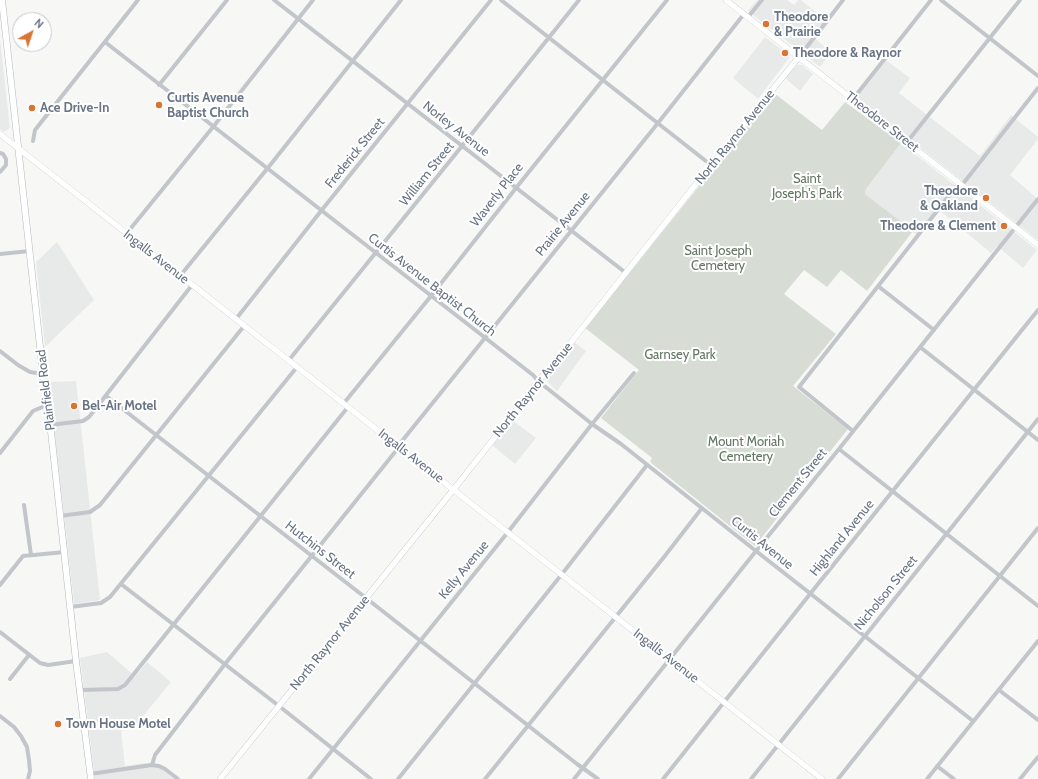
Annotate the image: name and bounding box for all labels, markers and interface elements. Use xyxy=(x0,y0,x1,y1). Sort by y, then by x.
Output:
place label: Theodore & Prairie xyxy=(774,9,828,40)
north arrow xyxy=(12,12,52,52)
text: N xyxy=(32,16,47,31)
marker: Theodore & Prairie xyxy=(761,19,771,29)
place label: Theodore & Raynor xyxy=(793,45,901,61)
marker: Theodore & Raynor xyxy=(780,48,790,58)
street label: North Raynor Avenue xyxy=(692,86,778,188)
street label: Theodore Street xyxy=(842,88,922,156)
place label: Curtis Avenue Baptist Church xyxy=(167,90,249,121)
street label: Norley Avenue xyxy=(419,98,493,160)
place label: Ace Drive-In xyxy=(40,100,109,116)
marker: Curtis Avenue Baptist Church xyxy=(154,100,164,110)
marker: Ace Drive-In xyxy=(27,103,37,113)
street label: Frederick Street xyxy=(322,115,388,191)
street label: William Street xyxy=(396,139,458,209)
street label: Waverly Place xyxy=(467,160,527,230)
park label: Saint Joseph's Park xyxy=(772,171,842,202)
place label: Theodore & Oakland xyxy=(920,183,978,214)
street label: Prairie Avenue xyxy=(532,189,594,259)
marker: Theodore & Oakland xyxy=(981,193,991,203)
place label: Theodore & Clement xyxy=(880,218,996,234)
marker: Theodore & Clement xyxy=(999,221,1009,231)
street label: Ingalls Avenue xyxy=(120,227,192,287)
street label: Curtis Avenue Baptist Church xyxy=(365,230,499,340)
park label: Saint Joseph Cemetery xyxy=(684,243,752,274)
street label: North Raynor Avenue xyxy=(490,339,576,441)
park label: Garnsey Park xyxy=(644,347,716,363)
street label: Plainfield Road xyxy=(33,349,59,431)
place label: Bel-Air Motel xyxy=(82,398,157,414)
marker: Bel-Air Motel xyxy=(69,401,79,411)
street label: Ingalls Avenue xyxy=(375,426,447,486)
park label: Mount Moriah Cemetery xyxy=(708,434,784,465)
street label: Clement Street xyxy=(766,446,830,520)
street label: Highland Avenue xyxy=(807,497,877,579)
street label: Curtis Avenue xyxy=(728,513,796,573)
street label: Hutchins Street xyxy=(282,518,358,582)
street label: Kelly Avenue xyxy=(436,538,492,602)
street label: Nicholson Street xyxy=(851,553,921,633)
street label: North Raynor Avenue xyxy=(287,592,373,694)
street label: Ingalls Avenue xyxy=(630,626,702,686)
place label: Town House Motel xyxy=(66,716,171,732)
marker: Town House Motel xyxy=(53,719,63,729)

